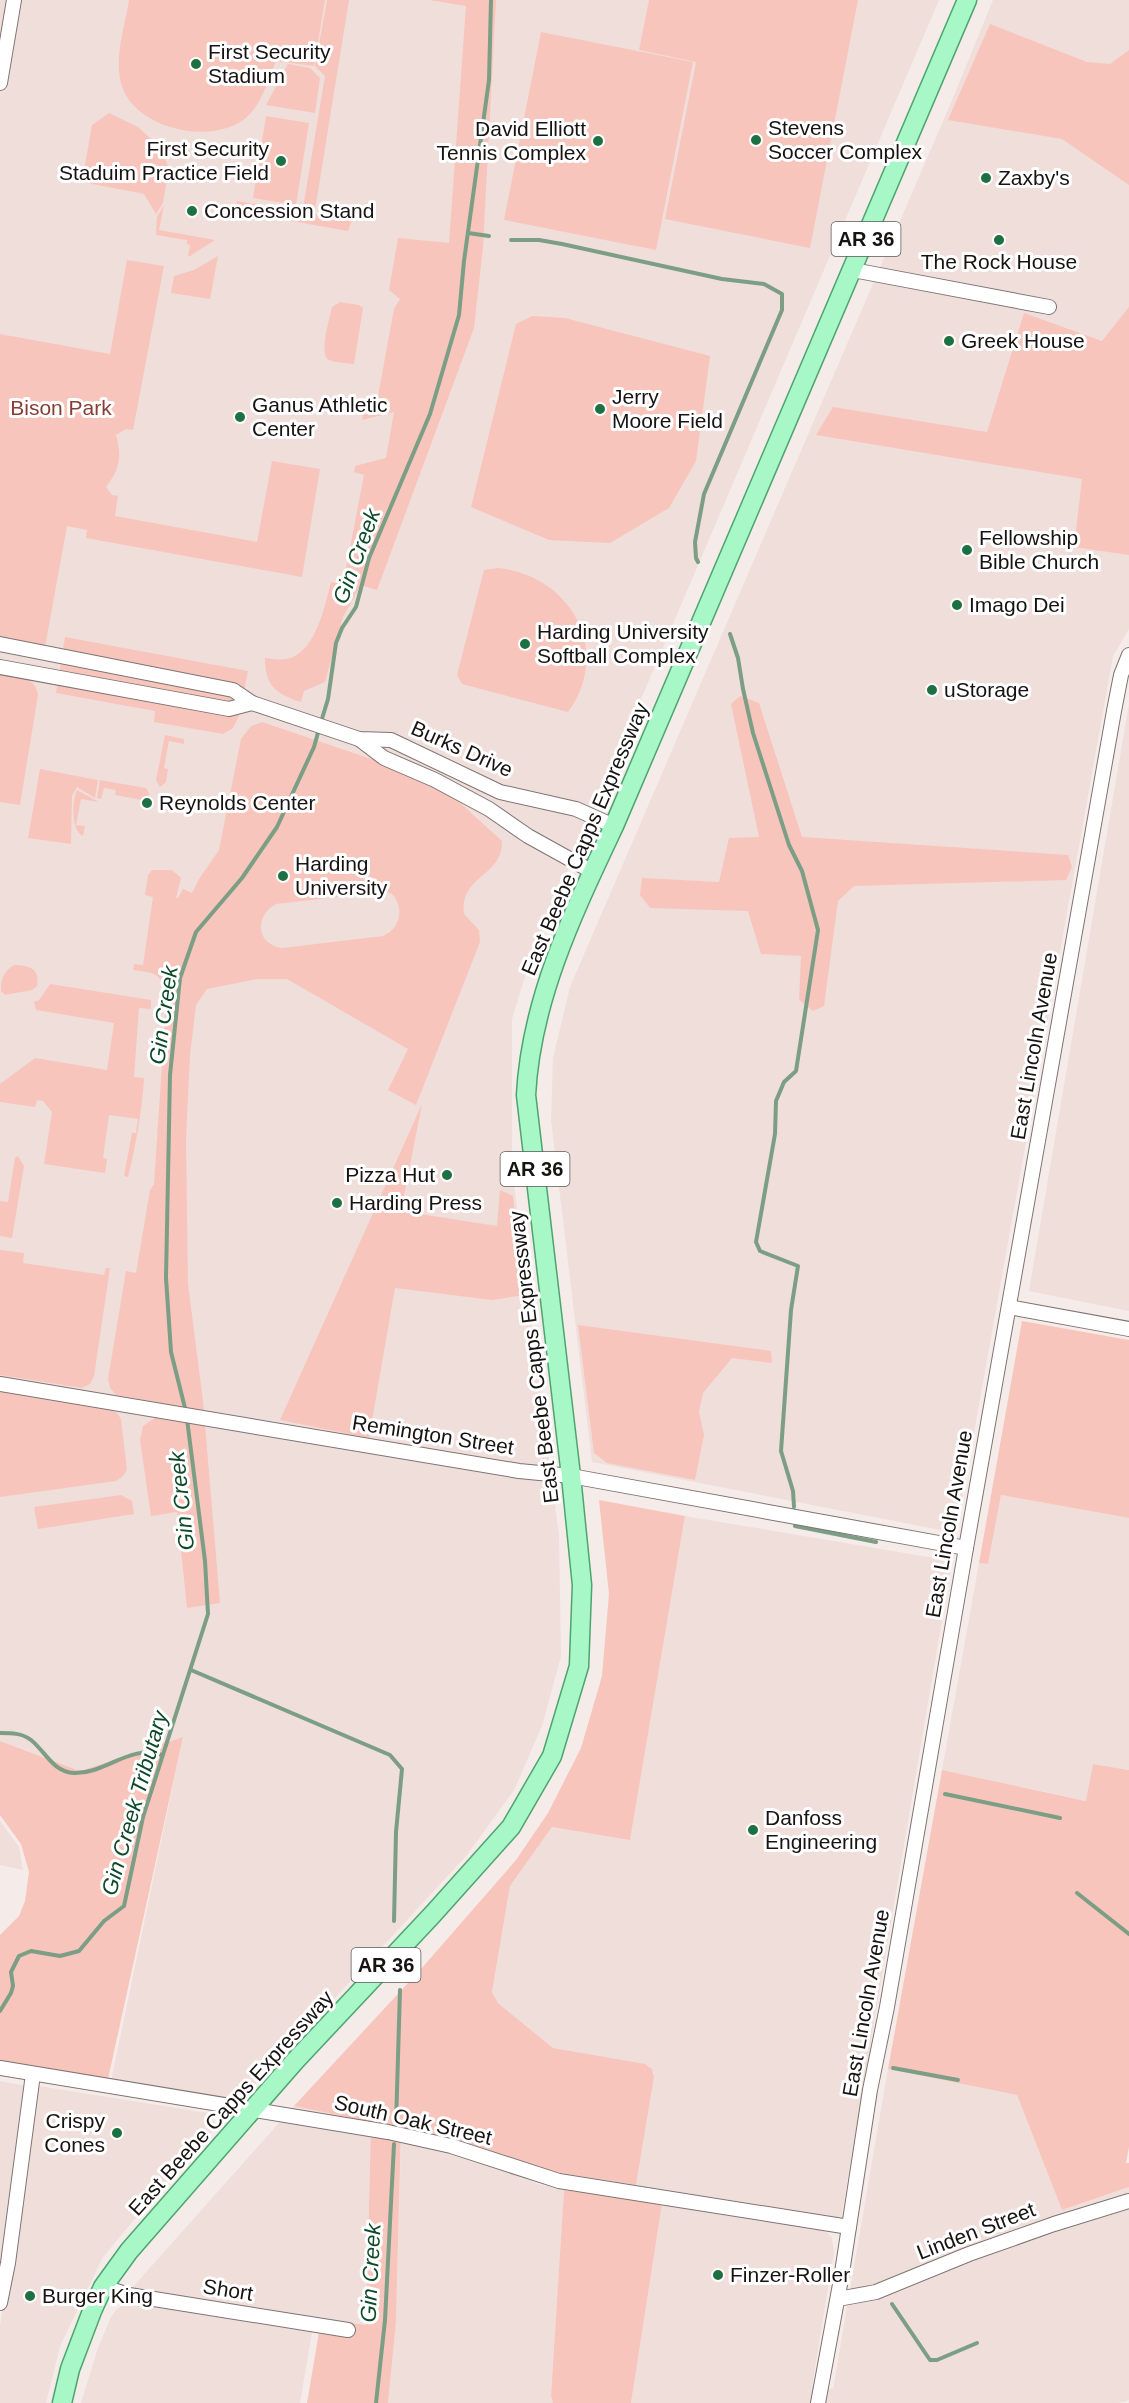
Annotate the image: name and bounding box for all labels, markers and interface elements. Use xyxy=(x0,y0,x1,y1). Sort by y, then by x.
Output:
place label: First Security Stadium xyxy=(208,40,331,87)
marker: First Security Stadium xyxy=(189,57,203,71)
place label: Stevens Soccer Complex xyxy=(768,116,923,163)
place label: David Elliott Tennis Complex xyxy=(437,117,586,164)
marker: Stevens Soccer Complex xyxy=(749,133,763,147)
marker: David Elliott Tennis Complex xyxy=(591,134,605,148)
place label: First Security Staduim Practice Field xyxy=(59,137,269,184)
marker: First Security Staduim Practice Field xyxy=(274,154,288,168)
place label: Zaxby's xyxy=(998,166,1070,189)
marker: Zaxby's xyxy=(979,171,993,185)
place label: Concession Stand xyxy=(204,199,374,222)
marker: Concession Stand xyxy=(185,204,199,218)
road number: AR 36 xyxy=(832,222,900,256)
marker: The Rock House xyxy=(992,233,1006,247)
place label: The Rock House xyxy=(921,250,1077,273)
place label: Greek House xyxy=(961,329,1085,352)
marker: Greek House xyxy=(942,334,956,348)
place label: Jerry Moore Field xyxy=(612,385,723,432)
place label: Ganus Athletic Center xyxy=(252,393,387,440)
park label: Bison Park xyxy=(10,396,112,419)
marker: Jerry Moore Field xyxy=(593,402,607,416)
marker: Ganus Athletic Center xyxy=(233,410,247,424)
water label: Gin Creek xyxy=(328,504,385,607)
place label: Fellowship Bible Church xyxy=(979,526,1099,573)
marker: Fellowship Bible Church xyxy=(960,543,974,557)
place label: Imago Dei xyxy=(969,593,1065,616)
marker: Imago Dei xyxy=(950,598,964,612)
place label: Harding University Softball Complex xyxy=(537,620,709,667)
marker: Harding University Softball Complex xyxy=(518,637,532,651)
place label: uStorage xyxy=(944,678,1029,701)
marker: uStorage xyxy=(925,683,939,697)
street label: East Beebe Capps Expressway xyxy=(516,698,653,979)
street label: Burks Drive xyxy=(408,716,516,781)
place label: Reynolds Center xyxy=(159,791,315,814)
marker: Reynolds Center xyxy=(140,796,154,810)
place label: Harding University xyxy=(295,852,388,899)
marker: Harding University xyxy=(276,869,290,883)
street label: East Lincoln Avenue xyxy=(1006,950,1061,1141)
water label: Gin Creek xyxy=(144,963,183,1066)
road number: AR 36 xyxy=(500,1152,570,1186)
place label: Pizza Hut xyxy=(345,1163,435,1186)
marker: Pizza Hut xyxy=(440,1168,454,1182)
place label: Harding Press xyxy=(349,1191,482,1214)
marker: Harding Press xyxy=(330,1196,344,1210)
street label: East Beebe Capps Expressway xyxy=(504,1209,563,1504)
street label: Remington Street xyxy=(351,1410,516,1459)
street label: East Lincoln Avenue xyxy=(921,1428,976,1619)
water label: Gin Creek xyxy=(164,1449,199,1552)
water label: Gin Creek Tributary xyxy=(96,1706,173,1898)
place label: Danfoss Engineering xyxy=(765,1806,877,1853)
marker: Danfoss Engineering xyxy=(746,1823,760,1837)
street label: East Lincoln Avenue xyxy=(838,1907,893,2098)
road number: AR 36 xyxy=(352,1948,420,1982)
street label: East Beebe Capps Expressway xyxy=(124,1985,338,2220)
street label: South Oak Street xyxy=(332,2090,494,2149)
place label: Crispy Cones xyxy=(44,2109,105,2156)
marker: Crispy Cones xyxy=(110,2126,124,2140)
street label: Linden Street xyxy=(913,2197,1038,2264)
water label: Gin Creek xyxy=(355,2222,386,2323)
place label: Finzer-Roller xyxy=(730,2263,850,2286)
marker: Finzer-Roller xyxy=(711,2268,725,2282)
street label: Short xyxy=(201,2274,255,2305)
place label: Burger King xyxy=(42,2284,153,2307)
marker: Burger King xyxy=(23,2289,37,2303)

